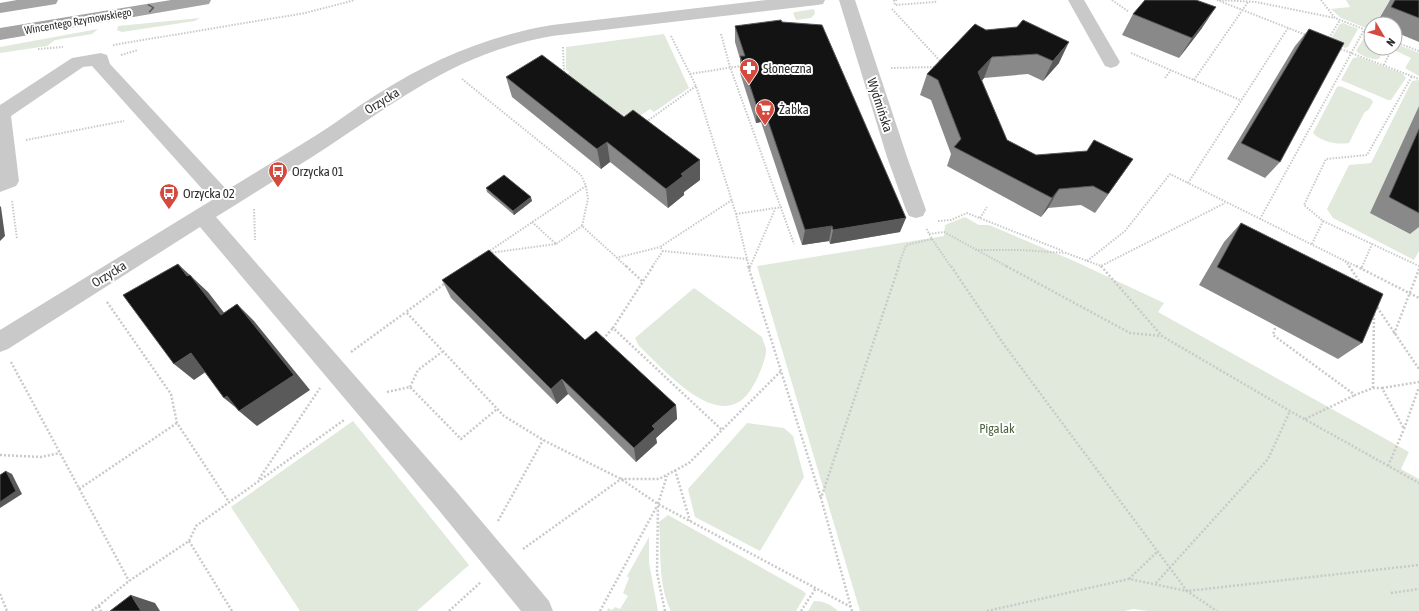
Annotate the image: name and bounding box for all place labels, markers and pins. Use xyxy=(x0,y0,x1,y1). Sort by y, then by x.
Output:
pharmacy icon: Słoneczna xyxy=(738,57,760,85)
place label: Słoneczna xyxy=(763,61,812,76)
supermarket icon: Żabka xyxy=(754,98,776,126)
place label: Żabka xyxy=(779,102,809,117)
bus stop icon: Orzycka 01 xyxy=(267,160,289,188)
place label: Orzycka 01 xyxy=(292,164,344,179)
bus stop icon: Orzycka 02 xyxy=(158,182,180,210)
place label: Orzycka 02 xyxy=(183,186,235,201)

